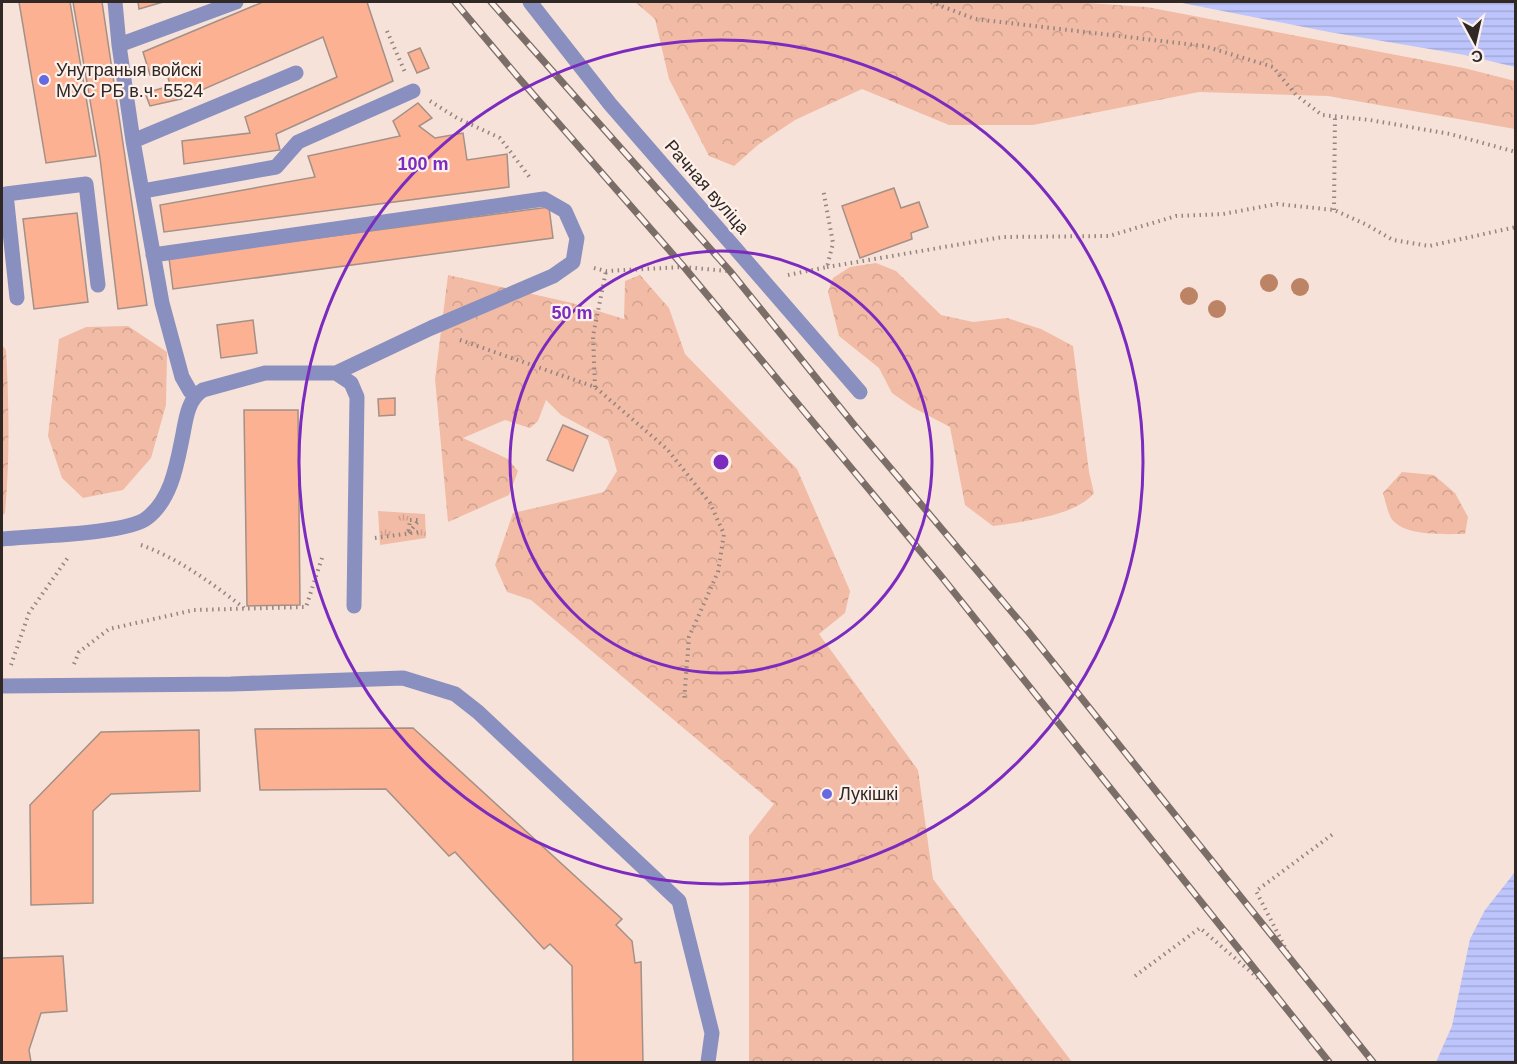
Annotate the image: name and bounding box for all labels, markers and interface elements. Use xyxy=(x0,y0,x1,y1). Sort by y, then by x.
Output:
north arrow xyxy=(1445,12,1505,72)
text: С xyxy=(1470,47,1484,66)
place label: Унутраныя войскі МУС РБ в.ч. 5524 xyxy=(56,60,203,101)
marker: Унутраныя войскі МУС РБ в.ч. 5524 xyxy=(37,73,51,87)
street label: Рачная вуліца xyxy=(661,136,754,239)
text: 100 m xyxy=(397,154,449,174)
text: 50 m xyxy=(551,303,593,323)
centre of rings xyxy=(711,452,731,472)
place label: Лукішкі xyxy=(839,784,898,804)
marker: Лукішкі xyxy=(820,787,834,801)

